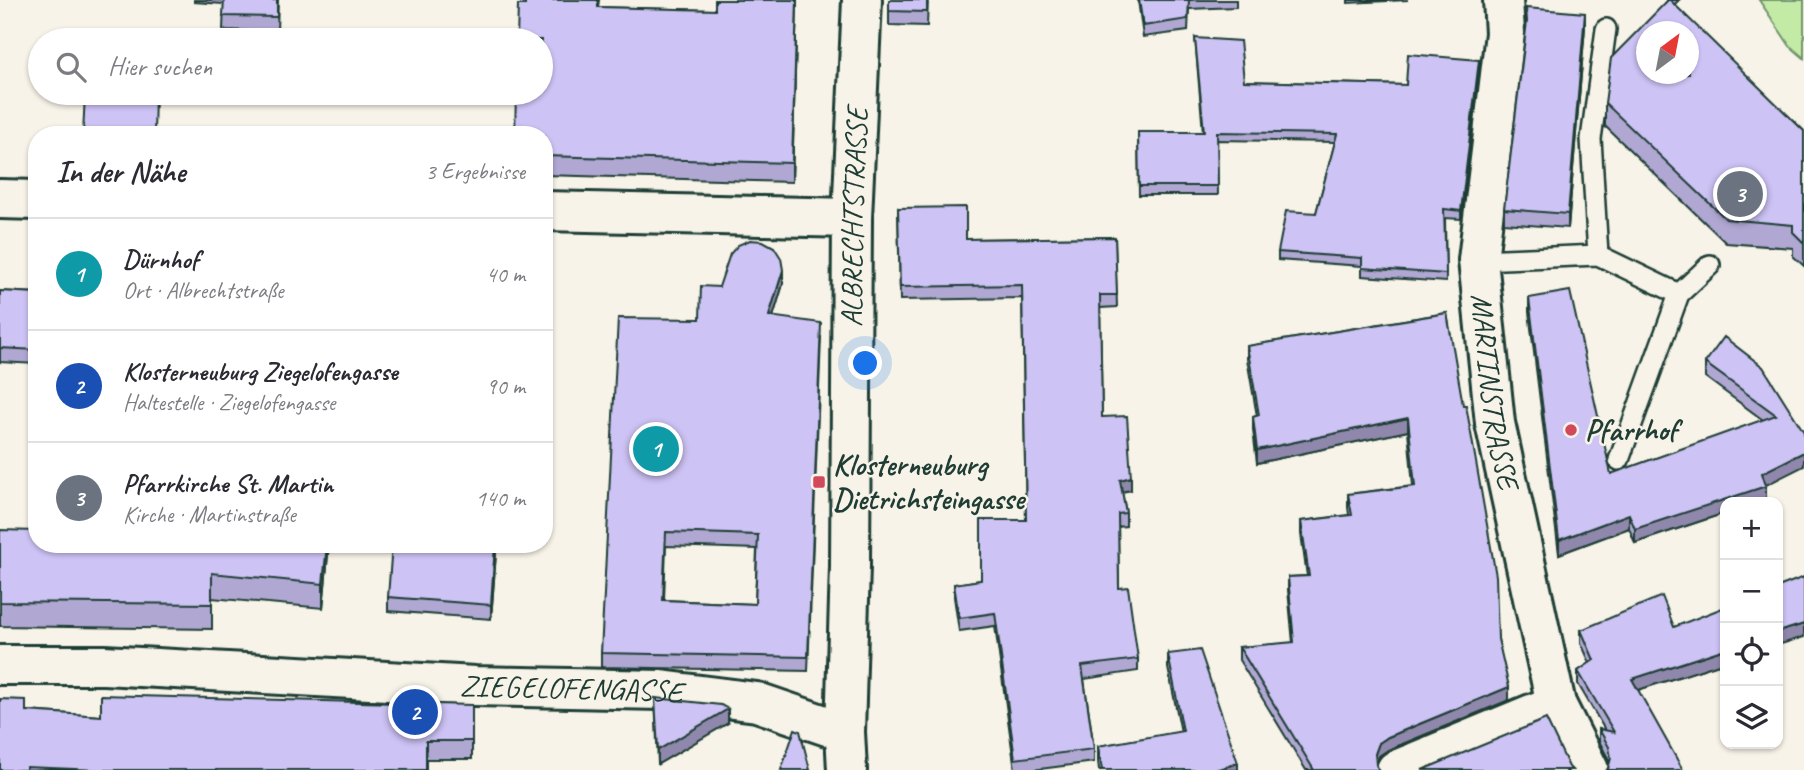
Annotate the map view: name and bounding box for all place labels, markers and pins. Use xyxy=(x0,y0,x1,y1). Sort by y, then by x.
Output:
pin: 3 xyxy=(1717,168,1763,220)
place label: Pfarrhof xyxy=(1585,411,1684,449)
marker: Pfarrhof xyxy=(1563,422,1579,438)
pin: 1 xyxy=(633,423,679,475)
place label: Klosterneuburg Dietrichsteingasse xyxy=(833,446,1027,518)
marker: Klosterneuburg Dietrichsteingasse xyxy=(811,474,827,490)
pin: 2 xyxy=(392,686,438,738)

